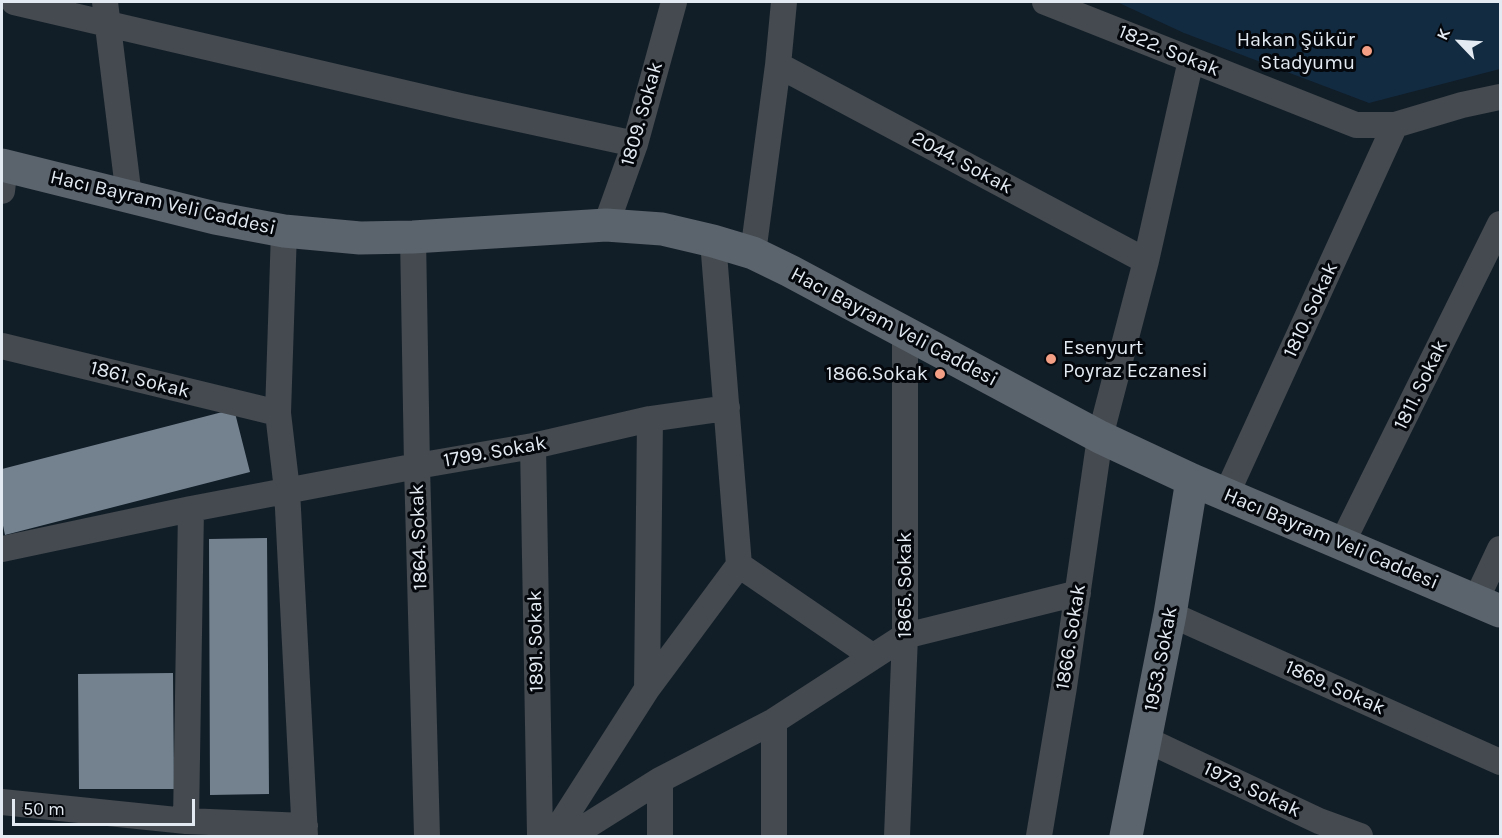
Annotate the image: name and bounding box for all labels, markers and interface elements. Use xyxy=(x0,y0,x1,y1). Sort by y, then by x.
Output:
north arrow xyxy=(1430,12,1490,72)
street label: 1822. Sokak xyxy=(1115,20,1223,82)
text: K xyxy=(1432,25,1454,43)
place label: Hakan Şükür Stadyumu xyxy=(1237,28,1355,75)
marker: Hakan Şükür Stadyumu xyxy=(1360,44,1374,58)
street label: 1809. Sokak xyxy=(616,59,668,169)
street label: 2044. Sokak xyxy=(907,126,1017,200)
street label: Hacı Bayram Veli Caddesi xyxy=(48,165,278,241)
street label: 1810. Sokak xyxy=(1279,259,1343,361)
street label: Hacı Bayram Veli Caddesi xyxy=(786,262,1002,392)
place label: Esenyurt Poyraz Eczanesi xyxy=(1063,336,1208,383)
street label: 1811. Sokak xyxy=(1389,336,1453,434)
marker: Esenyurt Poyraz Eczanesi xyxy=(1044,352,1058,366)
street label: 1861. Sokak xyxy=(88,356,192,404)
place label: 1866.Sokak xyxy=(826,362,928,386)
marker: 1866.Sokak xyxy=(933,367,947,381)
street label: 1799. Sokak xyxy=(442,431,548,473)
street label: 1864. Sokak xyxy=(405,483,433,591)
street label: Hacı Bayram Veli Caddesi xyxy=(1220,483,1442,595)
street label: 1865. Sokak xyxy=(893,532,917,638)
street label: 1866. Sokak xyxy=(1051,582,1091,692)
street label: 1891. Sokak xyxy=(523,590,549,692)
street label: 1953. Sokak xyxy=(1139,605,1183,713)
street label: 1869. Sokak xyxy=(1281,655,1389,721)
street label: 1973. Sokak xyxy=(1200,757,1304,823)
scale bar xyxy=(15,787,198,825)
text: 50 m xyxy=(23,798,65,820)

